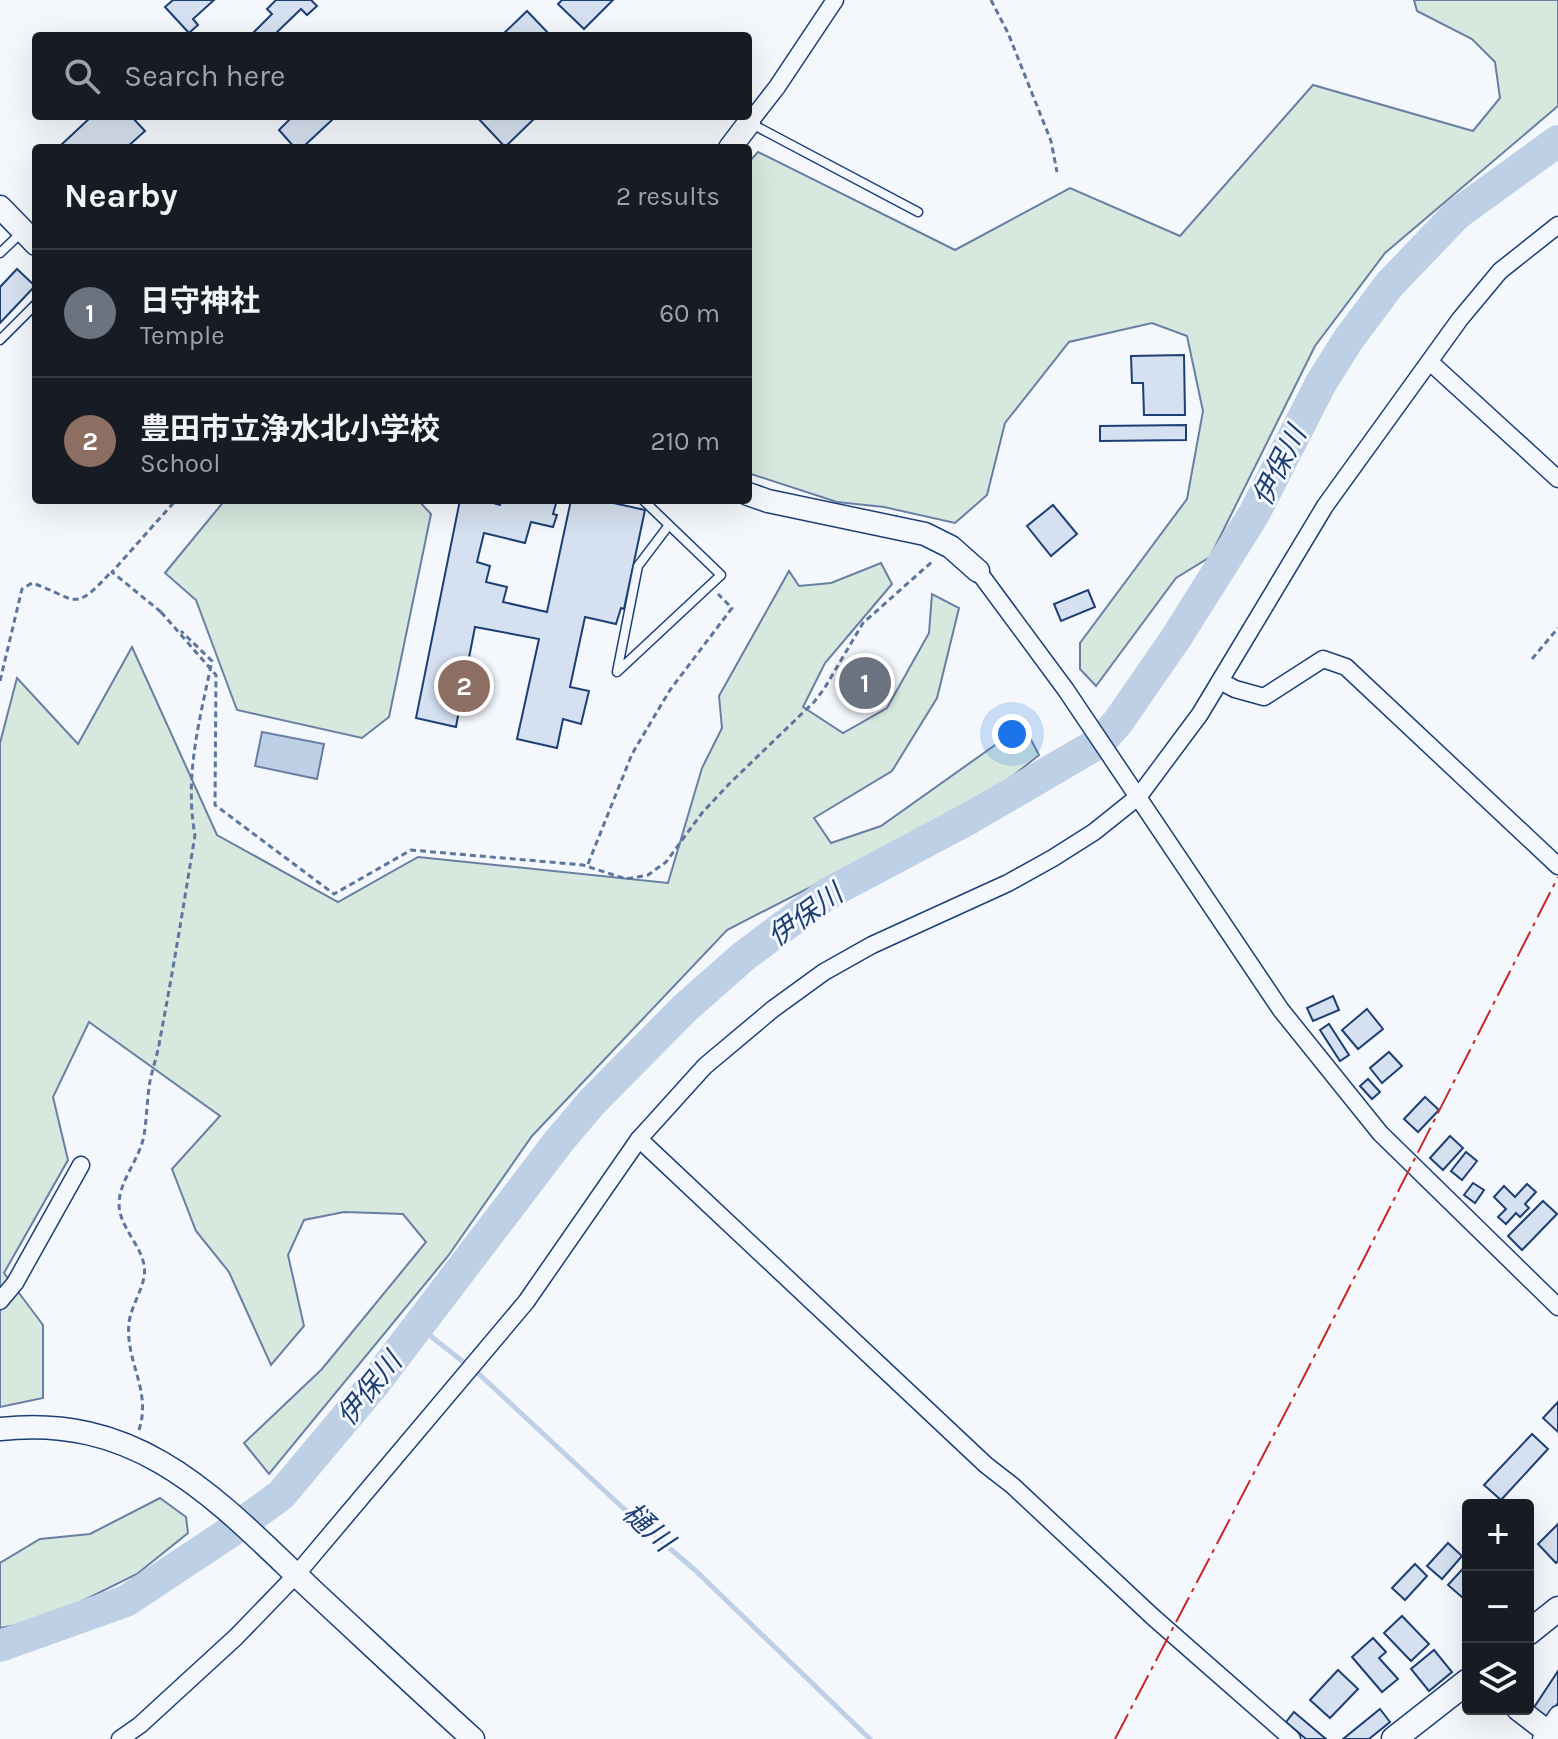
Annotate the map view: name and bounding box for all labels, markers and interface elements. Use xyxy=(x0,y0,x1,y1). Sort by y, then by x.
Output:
search box xyxy=(32,32,752,120)
icon: search xyxy=(60,54,104,98)
text: Search here xyxy=(124,58,285,94)
text: Nearby xyxy=(64,176,178,216)
text: 2 results xyxy=(616,181,720,212)
text: 日守神社 xyxy=(140,283,260,319)
text: 1 xyxy=(85,298,95,329)
text: 60 m xyxy=(659,298,720,329)
text: Temple xyxy=(140,320,225,351)
text: 豊田市立浄水北小学校 xyxy=(140,411,440,447)
water label: 伊保川 xyxy=(1245,418,1314,511)
text: 2 xyxy=(82,426,98,457)
text: 210 m xyxy=(650,426,720,457)
text: School xyxy=(140,448,221,479)
pin: 1 xyxy=(839,653,891,713)
pin: 2 xyxy=(438,656,490,716)
your location xyxy=(992,714,1032,754)
water label: 伊保川 xyxy=(761,875,851,953)
water label: 伊保川 xyxy=(330,1344,410,1432)
water label: 樋川 xyxy=(616,1496,682,1560)
map controls xyxy=(1462,1499,1534,1715)
button: + xyxy=(1462,1499,1534,1571)
button: − xyxy=(1462,1571,1534,1643)
button: layers xyxy=(1462,1643,1534,1715)

